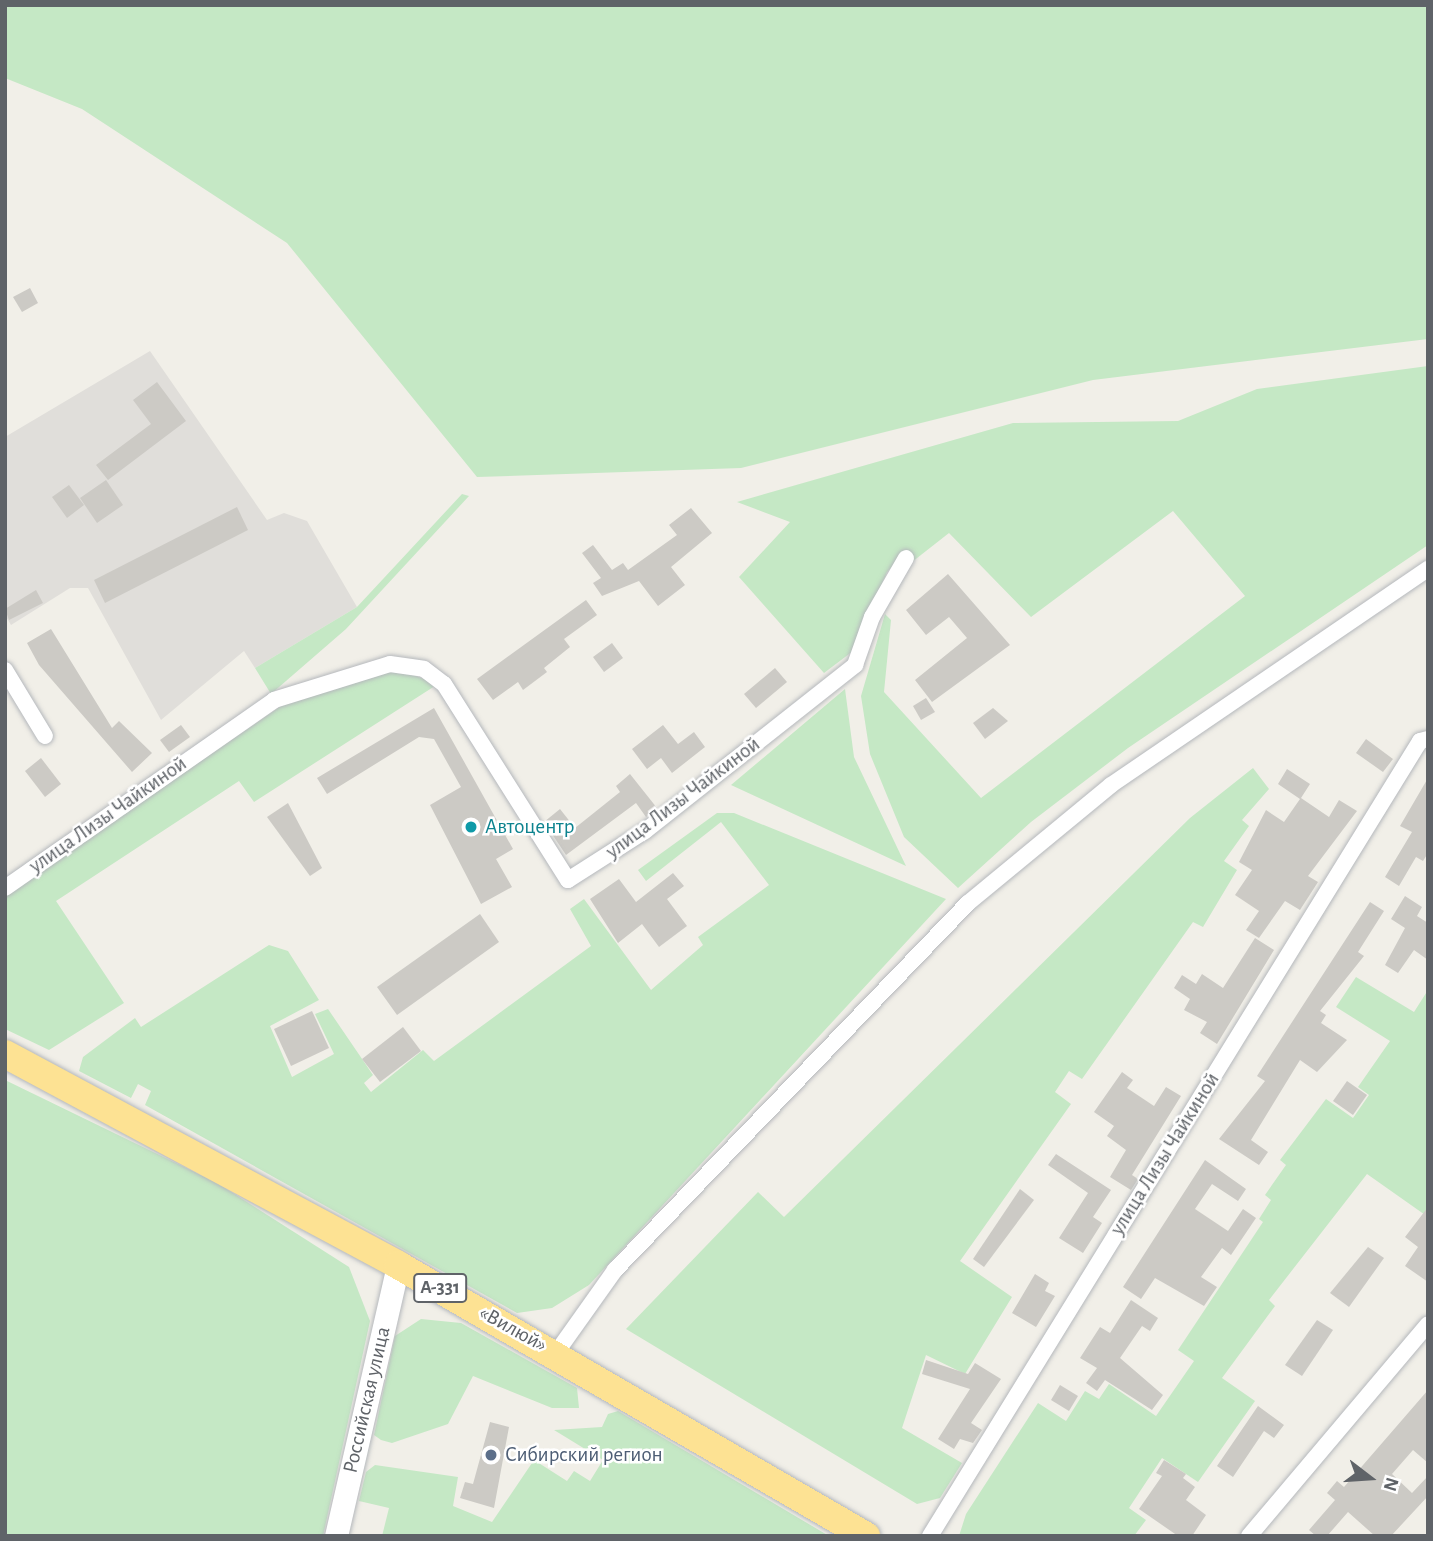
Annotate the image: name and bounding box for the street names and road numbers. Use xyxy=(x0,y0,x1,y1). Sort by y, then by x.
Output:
street label: улица Лизы Чайкиной xyxy=(601,732,765,864)
street label: улица Лизы Чайкиной xyxy=(24,751,192,879)
street label: улица Лизы Чайкиной xyxy=(1105,1068,1225,1240)
road number: А-331 xyxy=(412,1272,468,1304)
street label: «Вилюй» xyxy=(475,1300,551,1358)
street label: Российская улица xyxy=(338,1324,396,1476)

